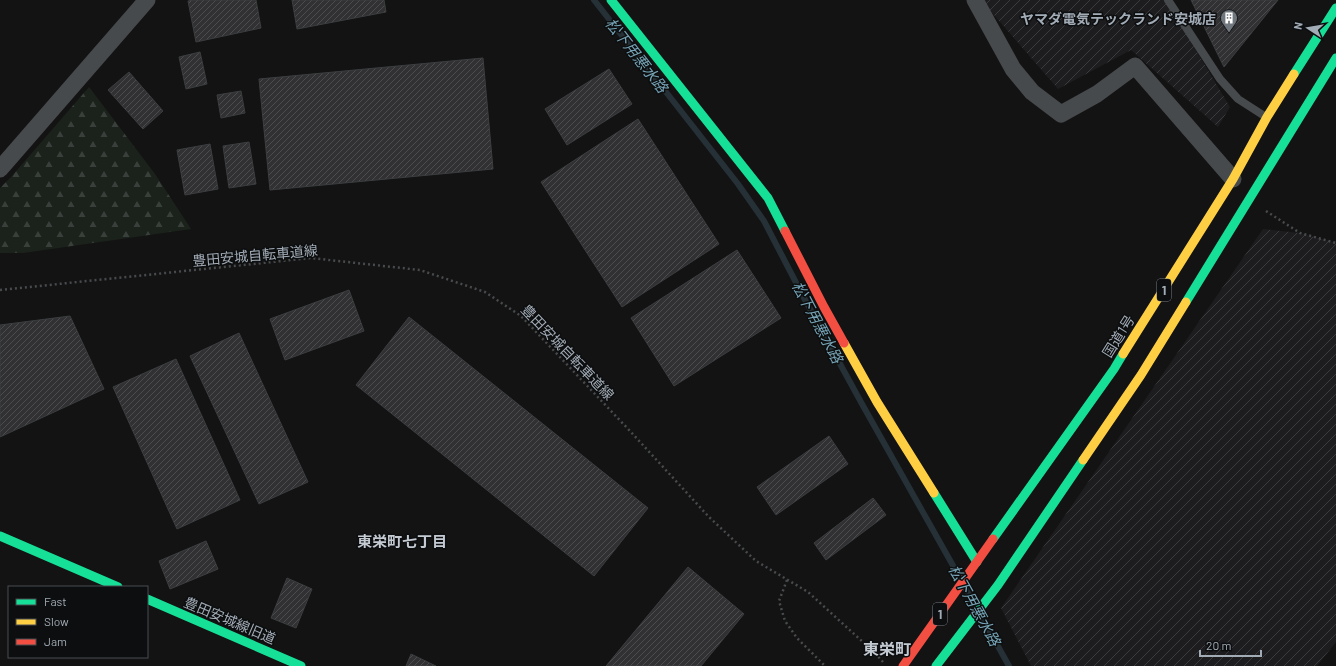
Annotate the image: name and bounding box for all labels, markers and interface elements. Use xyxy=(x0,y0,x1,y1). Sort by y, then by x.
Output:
building icon: ヤマダ電気テックランド安城店 xyxy=(1219,8,1239,33)
north arrow xyxy=(1288,8,1328,48)
place label: ヤマダ電気テックランド安城店 xyxy=(1020,10,1216,27)
water label: 松下用悪水路 xyxy=(602,14,673,98)
text: N xyxy=(1291,21,1305,31)
street label: 豊田安城自転車道線 xyxy=(191,241,319,269)
water label: 松下用悪水路 xyxy=(789,278,848,368)
road number: 1 xyxy=(1157,279,1171,301)
street label: 豊田安城自転車道線 xyxy=(518,301,618,403)
street label: 国道1号 xyxy=(1098,312,1138,360)
district label: 東栄町七丁目 xyxy=(357,532,447,550)
water label: 松下用悪水路 xyxy=(945,561,1006,650)
legend xyxy=(8,586,148,658)
street label: 豊田安城線旧道 xyxy=(182,593,278,647)
text: Fast xyxy=(44,594,67,608)
road number: 1 xyxy=(933,603,947,625)
text: Slow xyxy=(44,614,69,628)
scale bar xyxy=(1200,632,1261,658)
text: Jam xyxy=(44,634,67,648)
text: 20 m xyxy=(1206,638,1232,652)
district label: 東栄町 xyxy=(863,639,911,658)

